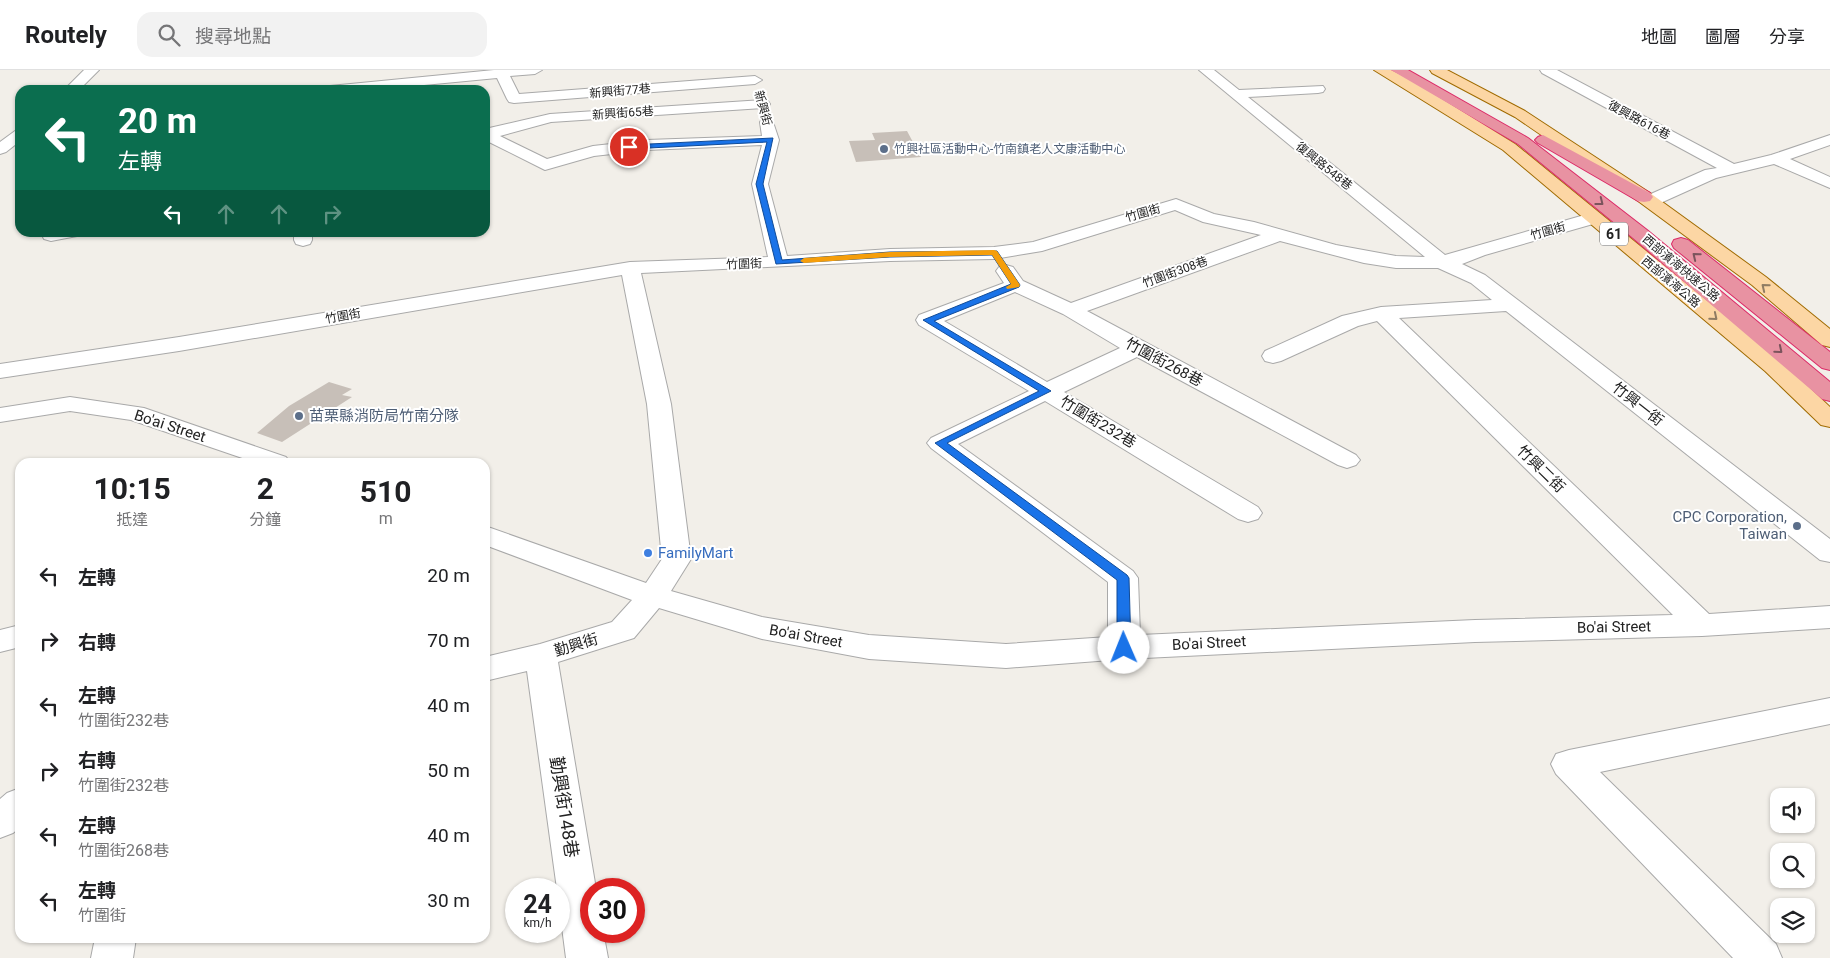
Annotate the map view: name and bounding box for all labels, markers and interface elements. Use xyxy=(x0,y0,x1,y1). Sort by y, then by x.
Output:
search box xyxy=(137,12,487,57)
text: Routely xyxy=(25,21,107,49)
icon: search xyxy=(155,21,183,49)
text: 搜尋地點 xyxy=(195,25,271,48)
text: 地圖 xyxy=(1641,26,1677,47)
text: 圖層 xyxy=(1705,26,1741,47)
text: 分享 xyxy=(1769,26,1805,47)
street label: 新興街77巷 xyxy=(589,81,651,101)
street label: 新興街 xyxy=(752,89,774,127)
street label: 復興路616巷 xyxy=(1606,98,1672,142)
text: 20 m xyxy=(118,101,197,142)
street label: 新興街65巷 xyxy=(592,104,654,122)
icon: left xyxy=(35,105,100,170)
pin xyxy=(608,126,650,168)
icon: arrive xyxy=(615,133,643,161)
street label: 復興路548巷 xyxy=(1293,139,1355,193)
place label: 竹興社區活動中心-竹南鎮老人文康活動中心 xyxy=(894,142,1125,156)
marker: 竹興社區活動中心-竹南鎮老人文康活動中心 xyxy=(878,143,890,155)
text: 左轉 xyxy=(118,149,162,174)
one-way arrow xyxy=(1594,196,1603,205)
icon: left xyxy=(159,200,187,228)
icon: ahead xyxy=(212,200,240,228)
icon: ahead xyxy=(265,200,293,228)
icon: right xyxy=(318,200,346,228)
street label: 竹圍街 xyxy=(1124,201,1162,225)
street label: 竹圍街 xyxy=(1529,219,1567,243)
road number: 61 xyxy=(1600,222,1628,245)
street label: 西部濱海快速公路 xyxy=(1640,232,1722,304)
street label: 西部濱海公路 xyxy=(1639,253,1703,311)
one-way arrow xyxy=(1693,253,1702,261)
street label: 竹圍街308巷 xyxy=(1141,254,1209,290)
street label: 竹圍街 xyxy=(726,256,762,272)
one-way arrow xyxy=(1762,283,1771,292)
street label: 竹圍街 xyxy=(324,306,362,326)
one-way arrow xyxy=(1708,312,1717,320)
street label: 竹圍街268巷 xyxy=(1122,334,1206,390)
one-way arrow xyxy=(1773,344,1782,352)
street label: 竹興一街 xyxy=(1609,378,1667,430)
street label: 竹圍街232巷 xyxy=(1057,392,1139,452)
street label: Bo'ai Street xyxy=(132,406,208,446)
place label: 苗栗縣消防局竹南分隊 xyxy=(309,407,459,425)
marker: 苗栗縣消防局竹南分隊 xyxy=(293,410,305,422)
street label: 竹興二街 xyxy=(1513,442,1569,496)
text: 10:15 xyxy=(94,471,171,506)
text: 2 xyxy=(257,471,274,506)
text: 510 xyxy=(360,474,411,509)
place label: CPC Corporation, Taiwan xyxy=(1673,508,1787,543)
text: m xyxy=(379,509,393,528)
text: 抵達 xyxy=(116,510,148,529)
text: 分鐘 xyxy=(249,510,281,529)
marker: CPC Corporation, Taiwan xyxy=(1791,520,1803,532)
place label: FamilyMart xyxy=(658,544,733,562)
marker: FamilyMart xyxy=(642,547,654,559)
icon: left xyxy=(35,562,63,590)
text: 20 m xyxy=(427,564,470,587)
text: 左轉 xyxy=(78,566,116,589)
street label: Bo'ai Street xyxy=(1577,617,1651,637)
street label: Bo'ai Street xyxy=(768,621,844,651)
position arrow xyxy=(1097,621,1149,673)
icon: right xyxy=(35,627,63,655)
text: 70 m xyxy=(427,629,470,652)
street label: 勤興街 xyxy=(552,630,600,660)
text: 右轉 xyxy=(78,631,116,654)
street label: Bo'ai Street xyxy=(1171,632,1247,654)
text: 左轉 xyxy=(78,684,116,707)
icon: left xyxy=(35,692,63,720)
text: 40 m xyxy=(427,694,470,717)
text: 竹圍街232巷 xyxy=(78,711,169,730)
text: 右轉 xyxy=(78,749,116,772)
street label: 勤興街148巷 xyxy=(546,755,583,859)
icon: right xyxy=(35,757,63,785)
text: 50 m xyxy=(427,759,470,782)
text: 竹圍街232巷 xyxy=(78,776,169,795)
map controls xyxy=(1770,788,1815,943)
button: sound xyxy=(1770,788,1815,833)
text: 左轉 xyxy=(78,814,116,837)
icon: left xyxy=(35,822,63,850)
text: 40 m xyxy=(427,824,470,847)
text: 竹圍街268巷 xyxy=(78,841,169,860)
button: search xyxy=(1770,843,1815,888)
speed limit sign: 30 xyxy=(580,878,645,943)
text: 左轉 xyxy=(78,879,116,902)
icon: left xyxy=(35,887,63,915)
text: 30 m xyxy=(427,889,470,912)
text: 24 xyxy=(523,890,552,919)
button: layers xyxy=(1770,898,1815,943)
text: 竹圍街 xyxy=(78,906,126,925)
text: km/h xyxy=(523,916,552,930)

